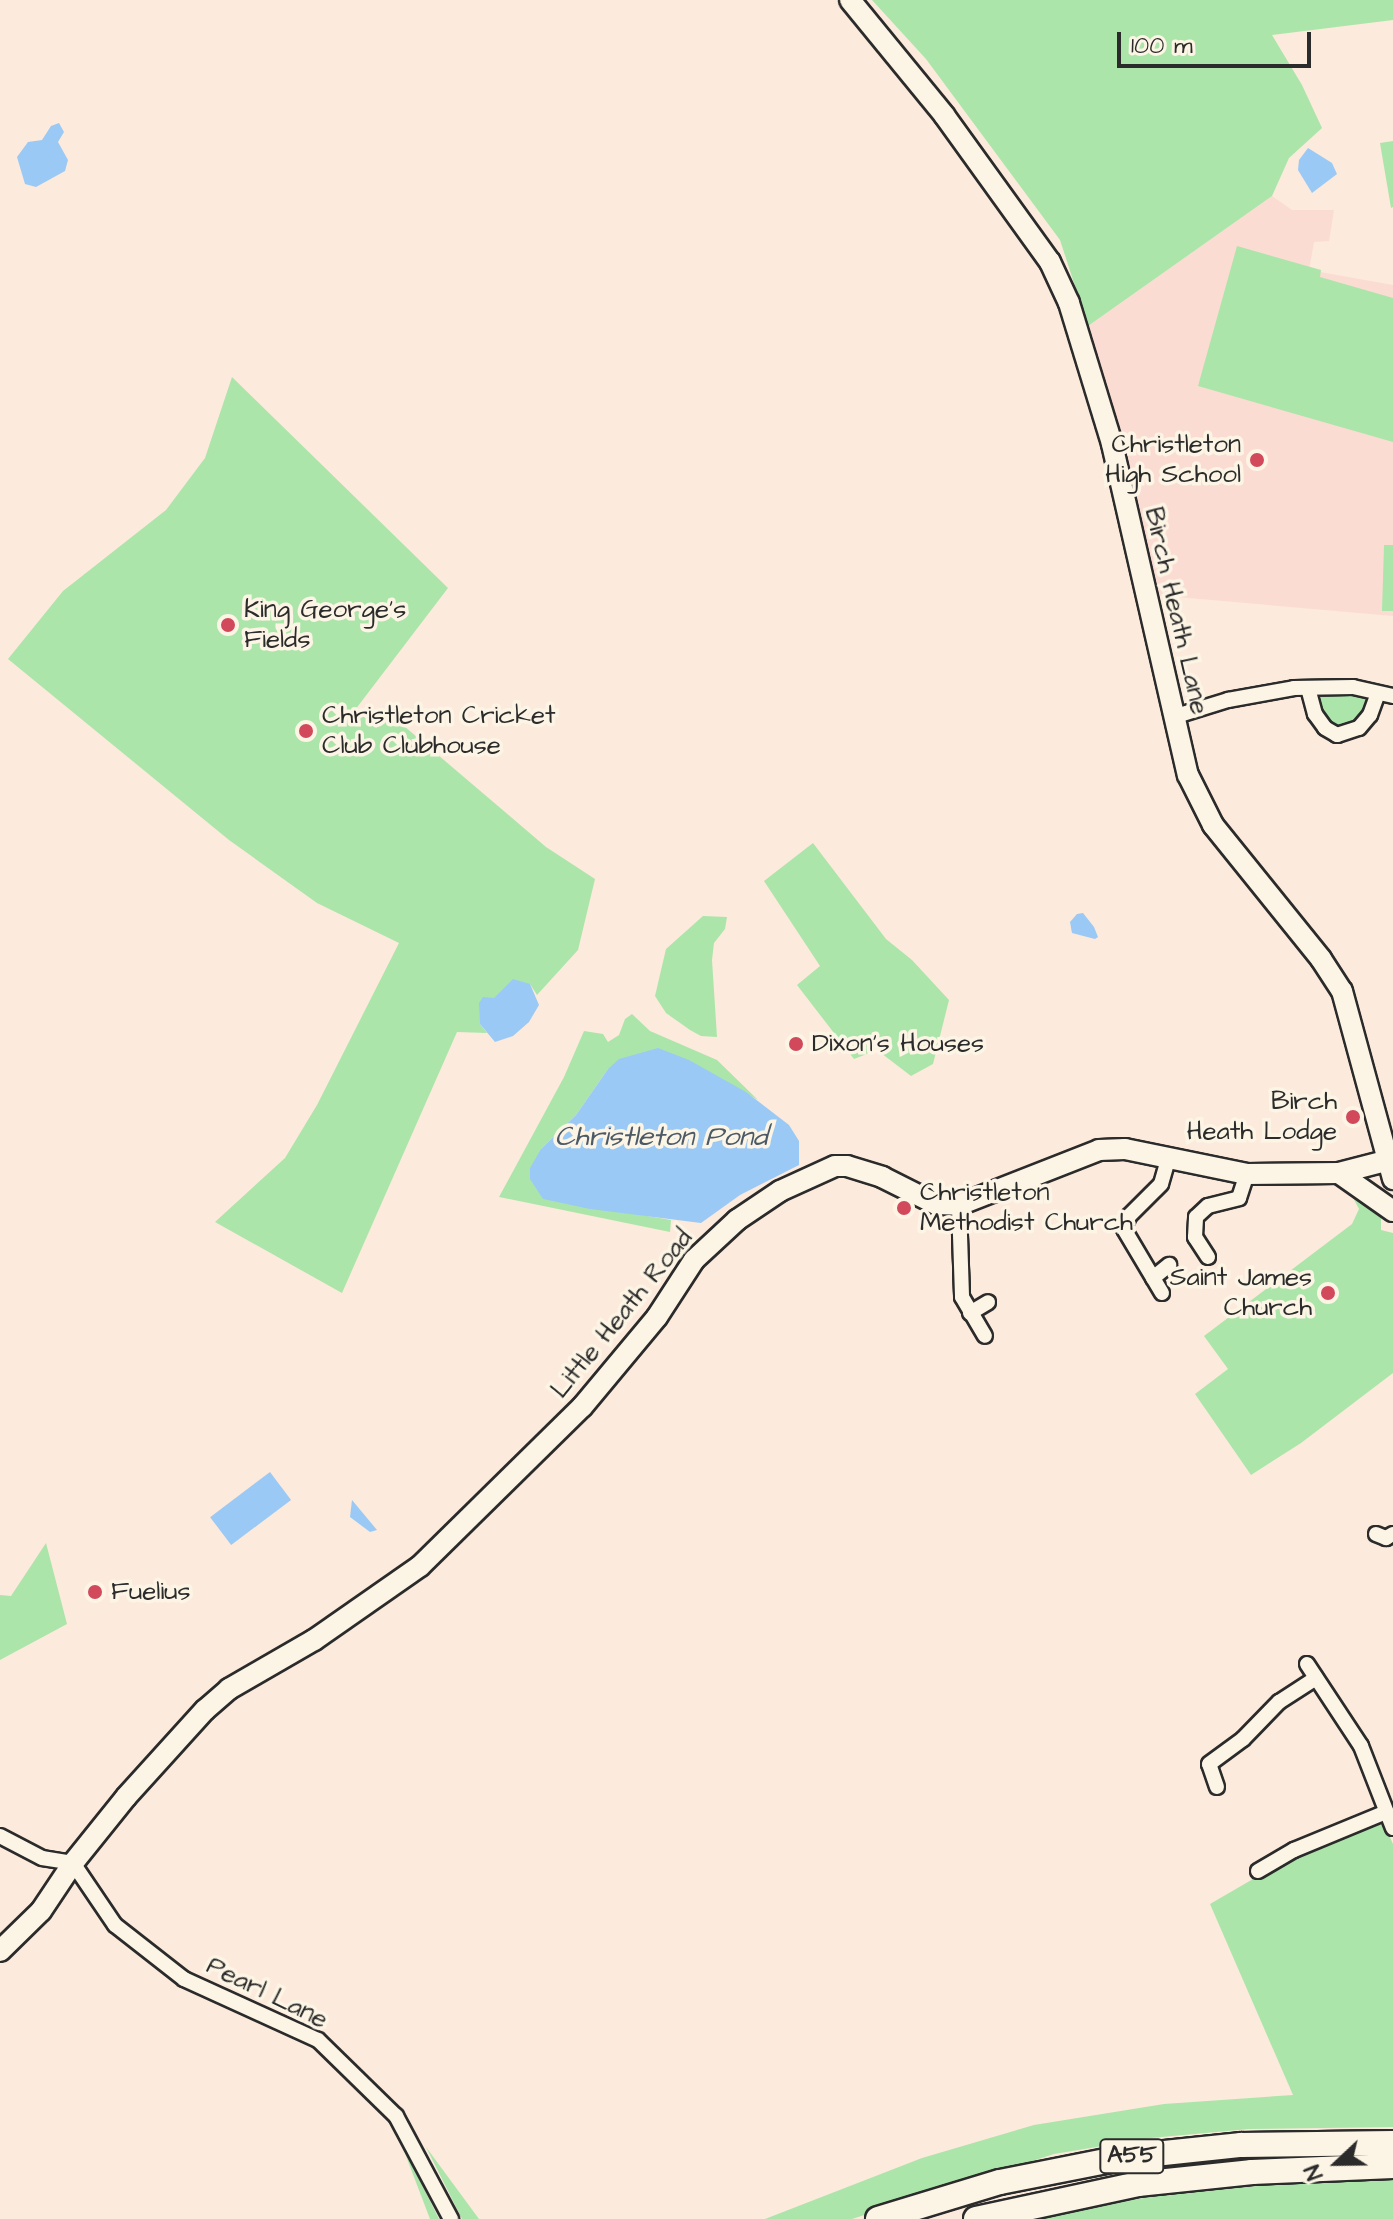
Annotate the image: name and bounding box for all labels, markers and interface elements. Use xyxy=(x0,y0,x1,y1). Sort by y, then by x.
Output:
scale bar xyxy=(1121,16,1315,66)
text: 100 m xyxy=(1131,29,1193,63)
place label: Christleton High School xyxy=(1105,429,1241,490)
marker: Christleton High School xyxy=(1248,451,1266,469)
street label: Birch Heath Lane xyxy=(1137,504,1215,718)
place label: King George's Fields xyxy=(244,594,406,656)
marker: King George's Fields xyxy=(219,616,237,634)
place label: Christleton Cricket Club Clubhouse xyxy=(322,700,556,762)
marker: Christleton Cricket Club Clubhouse xyxy=(297,722,315,740)
place label: Dixon's Houses xyxy=(812,1028,984,1060)
marker: Dixon's Houses xyxy=(787,1035,805,1053)
place label: Birch Heath Lodge xyxy=(1187,1086,1337,1148)
marker: Birch Heath Lodge xyxy=(1344,1108,1362,1126)
water label: Christleton Pond xyxy=(555,1120,767,1154)
place label: Christleton Methodist Church xyxy=(920,1177,1133,1238)
marker: Christleton Methodist Church xyxy=(895,1199,913,1217)
street label: Little Heath Road xyxy=(544,1223,700,1405)
place label: Saint James Church xyxy=(1170,1262,1312,1324)
marker: Saint James Church xyxy=(1319,1284,1337,1302)
place label: Fuelius xyxy=(111,1576,191,1608)
marker: Fuelius xyxy=(86,1583,104,1601)
street label: Pearl Lane xyxy=(201,1950,333,2036)
north arrow xyxy=(1297,2123,1377,2203)
road number: A55 xyxy=(1098,2136,1166,2176)
text: N xyxy=(1297,2160,1331,2184)

